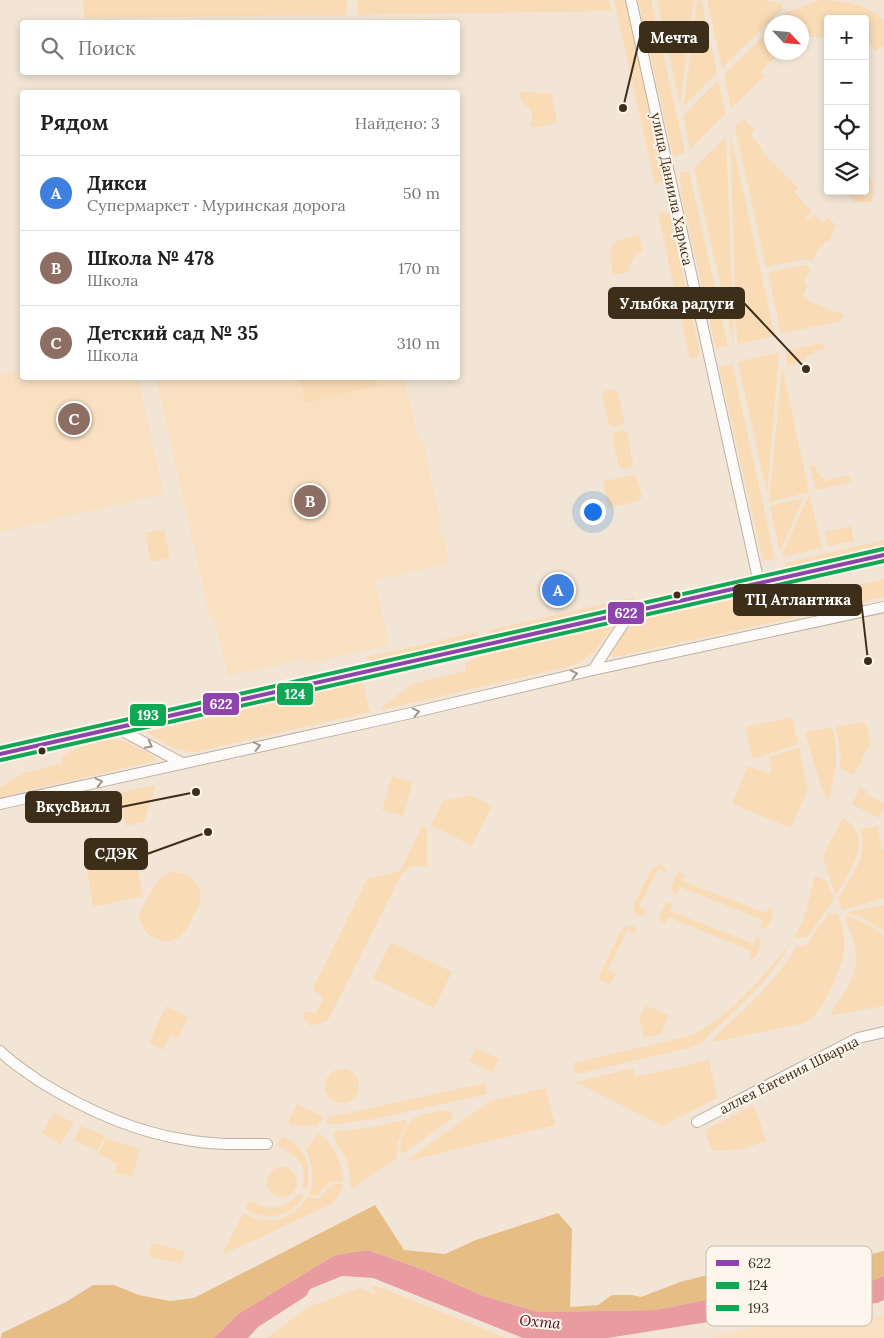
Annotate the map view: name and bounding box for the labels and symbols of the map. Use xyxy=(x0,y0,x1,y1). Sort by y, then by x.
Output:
north arrow xyxy=(764,15,809,60)
callout: Мечта xyxy=(640,22,708,52)
text: Мечта xyxy=(650,28,698,47)
street label: улица Даниила Хармса xyxy=(647,111,697,267)
callout: Улыбка радуги xyxy=(609,288,744,318)
text: Улыбка радуги xyxy=(620,294,734,313)
pin: C xyxy=(58,400,90,438)
pin: B xyxy=(294,482,326,520)
your location xyxy=(580,499,606,525)
pin: A xyxy=(542,571,574,609)
callout: ТЦ Атлантика xyxy=(734,585,861,615)
unlabelled marker xyxy=(672,590,682,600)
text: ТЦ Атлантика xyxy=(745,590,851,609)
line badge: 622 xyxy=(607,601,645,625)
text: 622 xyxy=(615,604,637,622)
one-way arrow xyxy=(570,669,579,680)
line badge: 124 xyxy=(276,682,314,706)
text: 124 xyxy=(285,685,306,703)
line badge: 622 xyxy=(202,692,240,716)
text: 622 xyxy=(210,695,232,713)
line badge: 193 xyxy=(129,703,167,727)
text: 193 xyxy=(137,706,159,724)
one-way arrow xyxy=(412,707,421,717)
one-way arrow xyxy=(144,739,153,749)
one-way arrow xyxy=(253,741,262,752)
unlabelled marker xyxy=(37,746,47,756)
one-way arrow xyxy=(94,777,103,787)
callout: ВкусВилл xyxy=(26,792,121,822)
text: ВкусВилл xyxy=(36,797,110,816)
callout: СДЭК xyxy=(85,839,147,869)
text: СДЭК xyxy=(95,844,137,863)
street label: аллея Евгения Шварца xyxy=(716,1032,862,1118)
legend xyxy=(706,1246,872,1326)
text: 622 xyxy=(748,1254,771,1272)
text: 124 xyxy=(748,1276,768,1294)
text: 193 xyxy=(748,1299,769,1317)
water label: Охта xyxy=(519,1310,562,1333)

